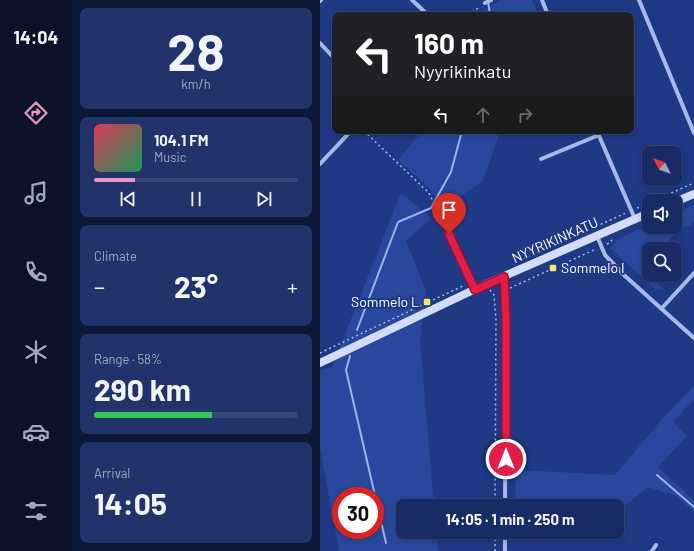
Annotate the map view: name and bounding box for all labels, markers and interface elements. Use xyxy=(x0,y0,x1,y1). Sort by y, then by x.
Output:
text: 28 xyxy=(167,19,225,81)
text: 14:04 xyxy=(14,26,58,48)
text: 160 m xyxy=(414,26,484,60)
icon: left xyxy=(348,28,400,80)
text: Nyyrikinkatu xyxy=(414,60,511,82)
text: km/h xyxy=(181,76,211,92)
icon: directions xyxy=(22,99,50,127)
icon: left xyxy=(430,104,452,126)
icon: ahead xyxy=(472,104,494,126)
icon: right xyxy=(514,104,536,126)
text: 104.1 FM xyxy=(154,131,208,149)
north arrow xyxy=(642,146,682,186)
map controls xyxy=(642,146,682,282)
text: Music xyxy=(154,149,187,165)
icon: music xyxy=(22,179,50,207)
icon: previous xyxy=(117,188,139,210)
icon: pause xyxy=(185,188,207,210)
icon: next xyxy=(253,188,275,210)
pin xyxy=(432,193,466,234)
button: sound xyxy=(642,194,682,234)
icon: arrive xyxy=(438,199,460,221)
street label: NYYRIKINKATU xyxy=(509,213,601,266)
button: search xyxy=(642,242,682,282)
text: Climate xyxy=(94,248,137,264)
icon: phone xyxy=(22,258,50,286)
place label: Sommelo I xyxy=(561,259,625,276)
marker: Sommelo I xyxy=(548,263,558,273)
text: 23° xyxy=(174,268,218,304)
text: − xyxy=(94,273,105,299)
text: + xyxy=(287,273,298,299)
place label: Sommelo L xyxy=(351,293,419,310)
marker: Sommelo L xyxy=(422,297,432,307)
icon: climate xyxy=(22,338,50,366)
text: Range · 58% xyxy=(94,351,162,367)
text: 290 km xyxy=(94,371,191,407)
icon: car xyxy=(22,418,50,446)
position arrow xyxy=(485,438,527,480)
text: Arrival xyxy=(94,465,130,481)
text: 14:05 xyxy=(94,485,167,521)
speed limit sign: 30 xyxy=(332,487,384,539)
icon: filters xyxy=(22,497,50,525)
text: 14:05 · 1 min · 250 m xyxy=(446,510,574,528)

